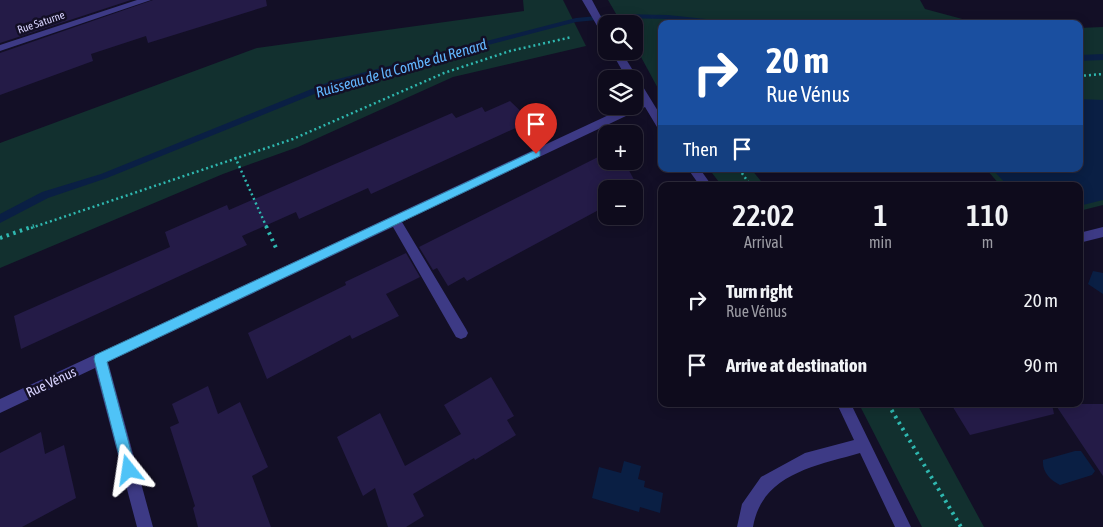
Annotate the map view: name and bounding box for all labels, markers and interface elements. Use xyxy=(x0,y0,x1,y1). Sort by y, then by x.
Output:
street label: Rue Saturne xyxy=(16,8,66,36)
map controls xyxy=(598,15,643,225)
button: search xyxy=(598,15,643,60)
water label: Ruisseau de la Combe du Renard xyxy=(314,35,488,101)
icon: right xyxy=(683,40,748,105)
text: 20 m xyxy=(766,40,829,80)
button: layers xyxy=(598,70,643,115)
text: Rue Vénus xyxy=(766,81,850,107)
pin xyxy=(515,103,557,154)
icon: arrive xyxy=(522,110,550,138)
button: + xyxy=(598,125,643,170)
icon: arrive xyxy=(728,135,756,163)
text: Then xyxy=(683,138,718,160)
button: − xyxy=(598,180,643,225)
text: 22:02 xyxy=(732,198,795,232)
text: 1 xyxy=(873,198,888,232)
text: 110 xyxy=(966,198,1009,232)
text: Arrival xyxy=(744,233,783,251)
text: min xyxy=(869,233,892,251)
text: m xyxy=(982,233,993,251)
text: Turn right xyxy=(726,280,793,302)
icon: right xyxy=(683,286,711,314)
text: 20 m xyxy=(1024,289,1058,311)
text: Rue Vénus xyxy=(726,302,787,320)
icon: arrive xyxy=(683,351,711,379)
text: Arrive at destination xyxy=(726,354,867,376)
text: 90 m xyxy=(1024,354,1058,376)
street label: Rue Vénus xyxy=(23,363,79,401)
position arrow xyxy=(102,443,154,495)

